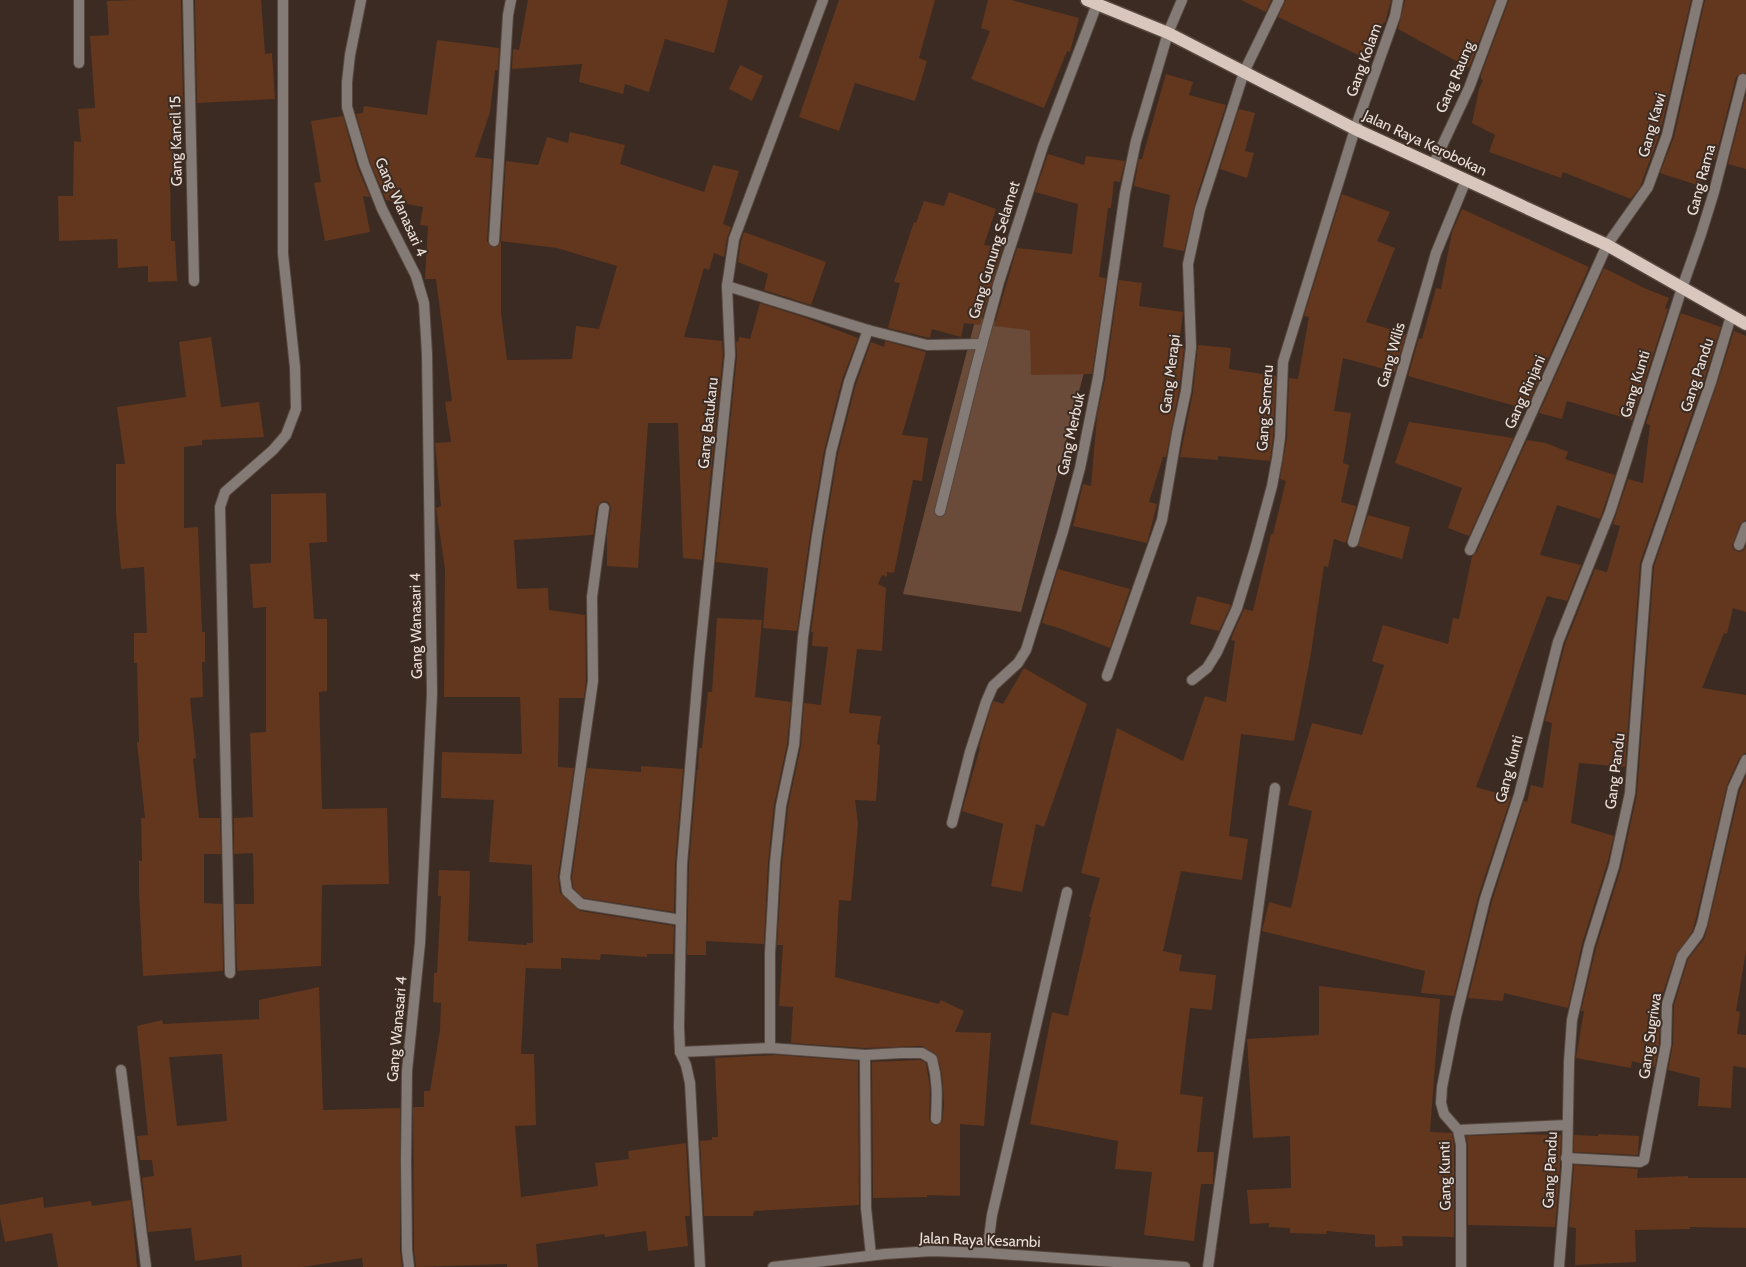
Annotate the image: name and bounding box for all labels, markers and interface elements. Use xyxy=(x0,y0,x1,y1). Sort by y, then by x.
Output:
street label: Gang Kolam xyxy=(1342,21,1386,99)
street label: Gang Raung xyxy=(1432,38,1478,116)
street label: Gang Kawi xyxy=(1634,91,1670,159)
street label: Gang Kancil 15 xyxy=(166,96,186,186)
street label: Jalan Raya Kerobokan xyxy=(1359,106,1490,180)
street label: Gang Rama xyxy=(1683,142,1719,218)
street label: Gang Wanasari 4 xyxy=(371,155,431,259)
street label: Gang Gunung Selamet xyxy=(965,179,1023,321)
street label: Gang Wilis xyxy=(1373,320,1409,390)
street label: Gang Merapi xyxy=(1156,333,1184,415)
street label: Gang Pandu xyxy=(1677,336,1717,414)
street label: Gang Kunti xyxy=(1616,348,1654,420)
street label: Gang Rinjani xyxy=(1501,352,1549,432)
street label: Gang Semeru xyxy=(1253,364,1277,452)
street label: Gang Batukaru xyxy=(694,376,722,470)
street label: Gang Merbuk xyxy=(1053,391,1089,477)
street label: Gang Wanasari 4 xyxy=(406,572,426,679)
street label: Gang Pandu xyxy=(1601,732,1629,810)
street label: Gang Kunti xyxy=(1491,733,1527,805)
street label: Gang Wanasari 4 xyxy=(383,975,411,1083)
street label: Gang Sugriwa xyxy=(1635,991,1665,1080)
street label: Gang Pandu xyxy=(1539,1131,1561,1209)
street label: Gang Kunti xyxy=(1435,1141,1455,1211)
street label: Jalan Raya Kesambi xyxy=(918,1229,1041,1251)

